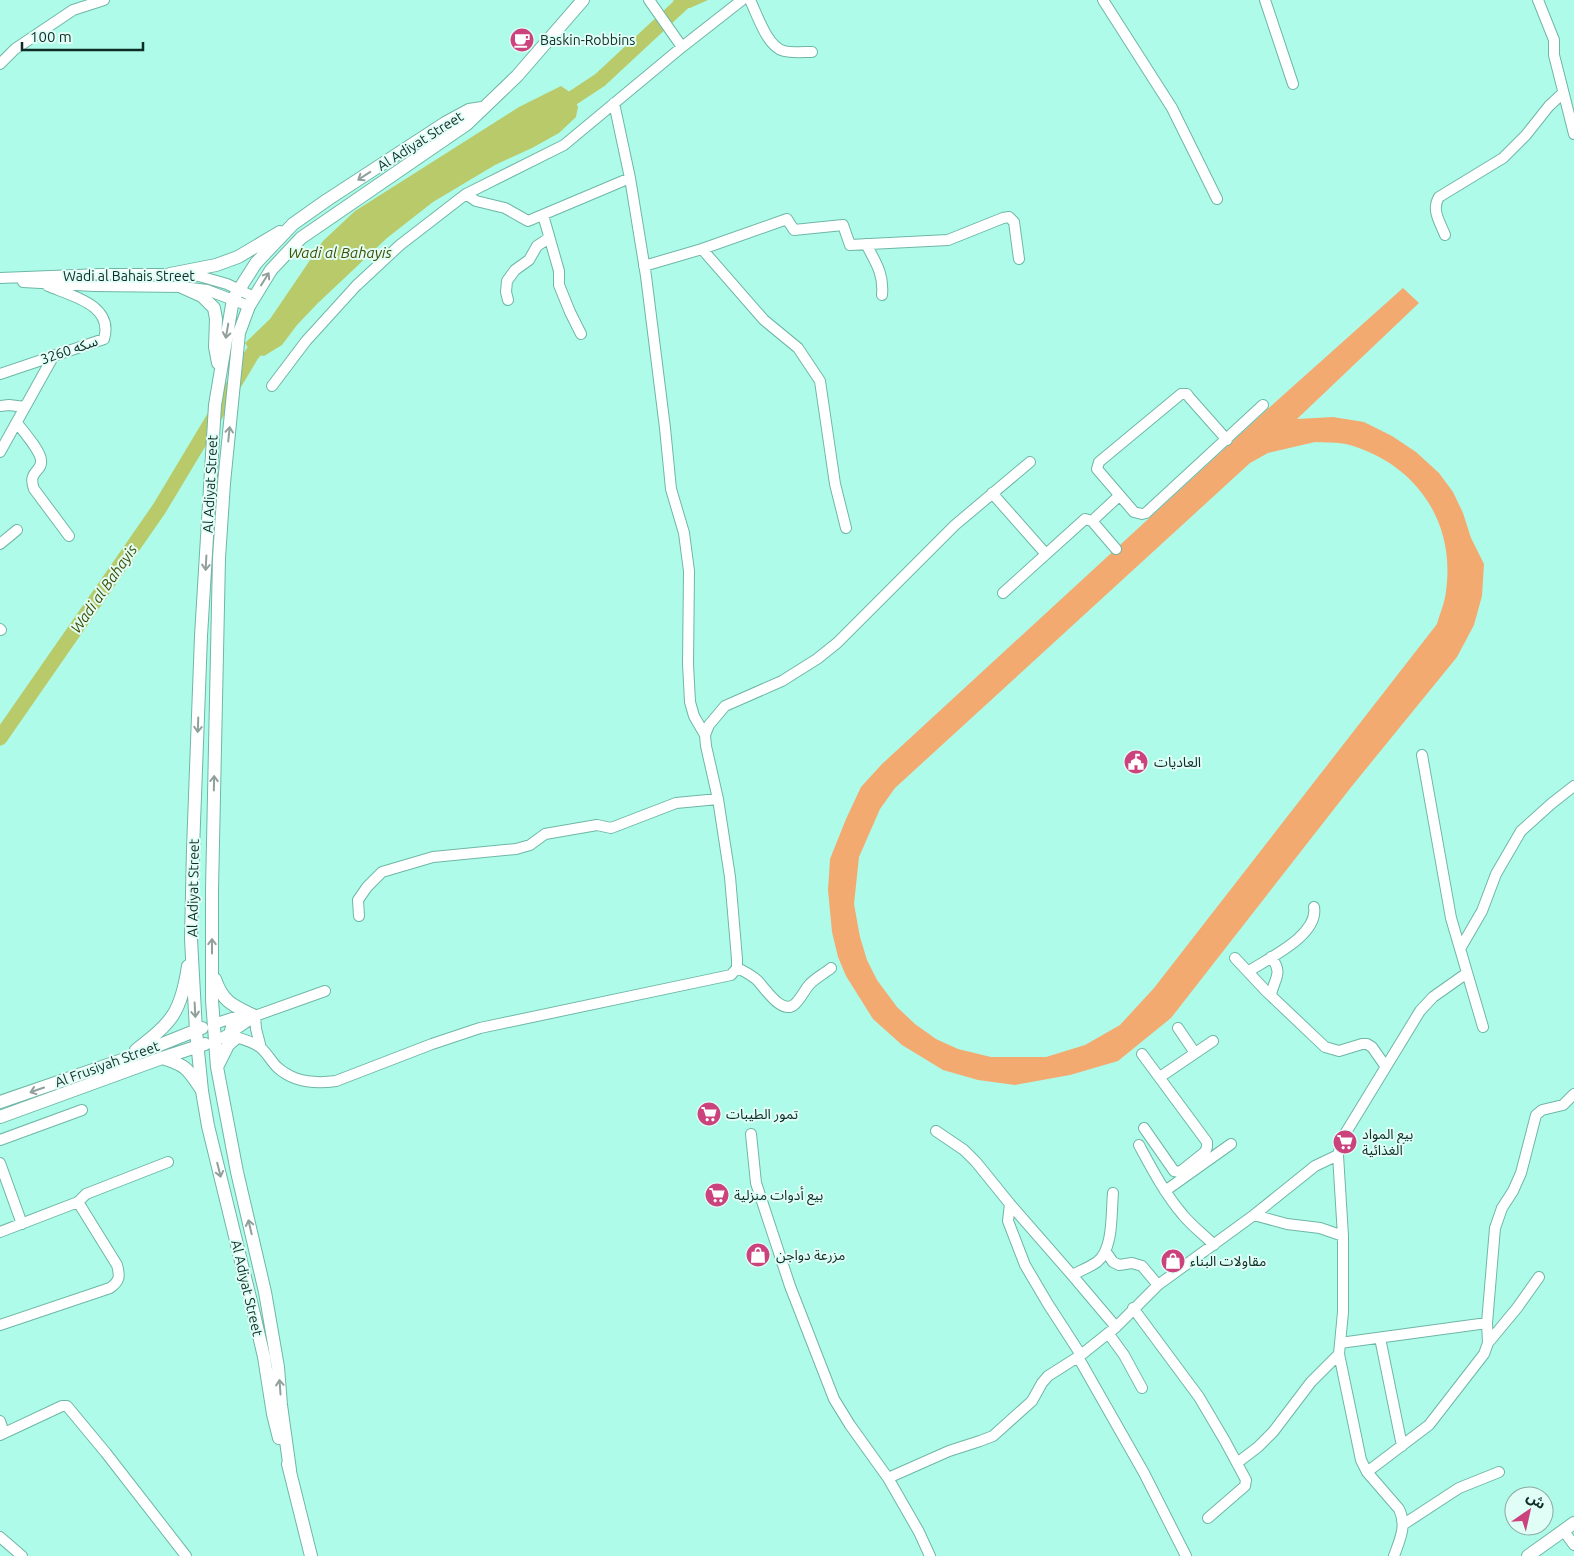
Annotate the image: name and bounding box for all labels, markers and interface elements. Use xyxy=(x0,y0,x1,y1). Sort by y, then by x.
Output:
scale bar xyxy=(22,20,144,52)
cafe icon: Baskin-Robbins xyxy=(509,27,535,53)
text: 100 m xyxy=(30,28,72,45)
place label: Baskin-Robbins xyxy=(540,32,635,48)
street label: Al Adiyat Street xyxy=(374,108,466,174)
one-way arrow xyxy=(358,171,372,181)
water label: Wadi al Bahayis xyxy=(288,244,392,261)
street label: Wadi al Bahais Street xyxy=(63,268,195,284)
one-way arrow xyxy=(261,273,271,287)
one-way arrow xyxy=(221,322,231,338)
street label: سكه 3260 xyxy=(38,333,100,367)
one-way arrow xyxy=(224,426,234,442)
street label: Al Adiyat Street xyxy=(199,434,221,534)
water label: Wadi al Bahayis xyxy=(67,541,141,636)
one-way arrow xyxy=(201,555,210,571)
one-way arrow xyxy=(193,716,203,733)
public building icon: العاديات xyxy=(1123,749,1149,775)
place label: العاديات xyxy=(1154,754,1201,770)
one-way arrow xyxy=(209,776,219,792)
street label: Al Adiyat Street xyxy=(184,838,202,937)
one-way arrow xyxy=(207,938,217,954)
one-way arrow xyxy=(191,1002,200,1018)
street label: Al Frusiyah Street xyxy=(53,1037,162,1090)
one-way arrow xyxy=(29,1085,45,1095)
supermarket icon: تمور الطيبات xyxy=(696,1101,722,1127)
place label: تمور الطيبات xyxy=(726,1106,798,1123)
place label: بيع المواد الغذائية xyxy=(1362,1126,1414,1158)
supermarket icon: بيع المواد الغذائية xyxy=(1332,1129,1358,1155)
one-way arrow xyxy=(215,1162,224,1178)
supermarket icon: بيع أدوات منزلية xyxy=(704,1182,730,1208)
place label: بيع أدوات منزلية xyxy=(734,1186,824,1206)
one-way arrow xyxy=(245,1220,254,1236)
street label: Al Adiyat Street xyxy=(228,1238,266,1338)
shop icon: مزرعة دواجن xyxy=(745,1242,771,1268)
place label: مزرعة دواجن xyxy=(776,1247,845,1264)
shop icon: مقاولات البناء xyxy=(1160,1248,1186,1274)
place label: مقاولات البناء xyxy=(1190,1253,1266,1270)
one-way arrow xyxy=(276,1379,285,1395)
north arrow xyxy=(1504,1486,1554,1536)
text: ش xyxy=(1524,1488,1549,1512)

